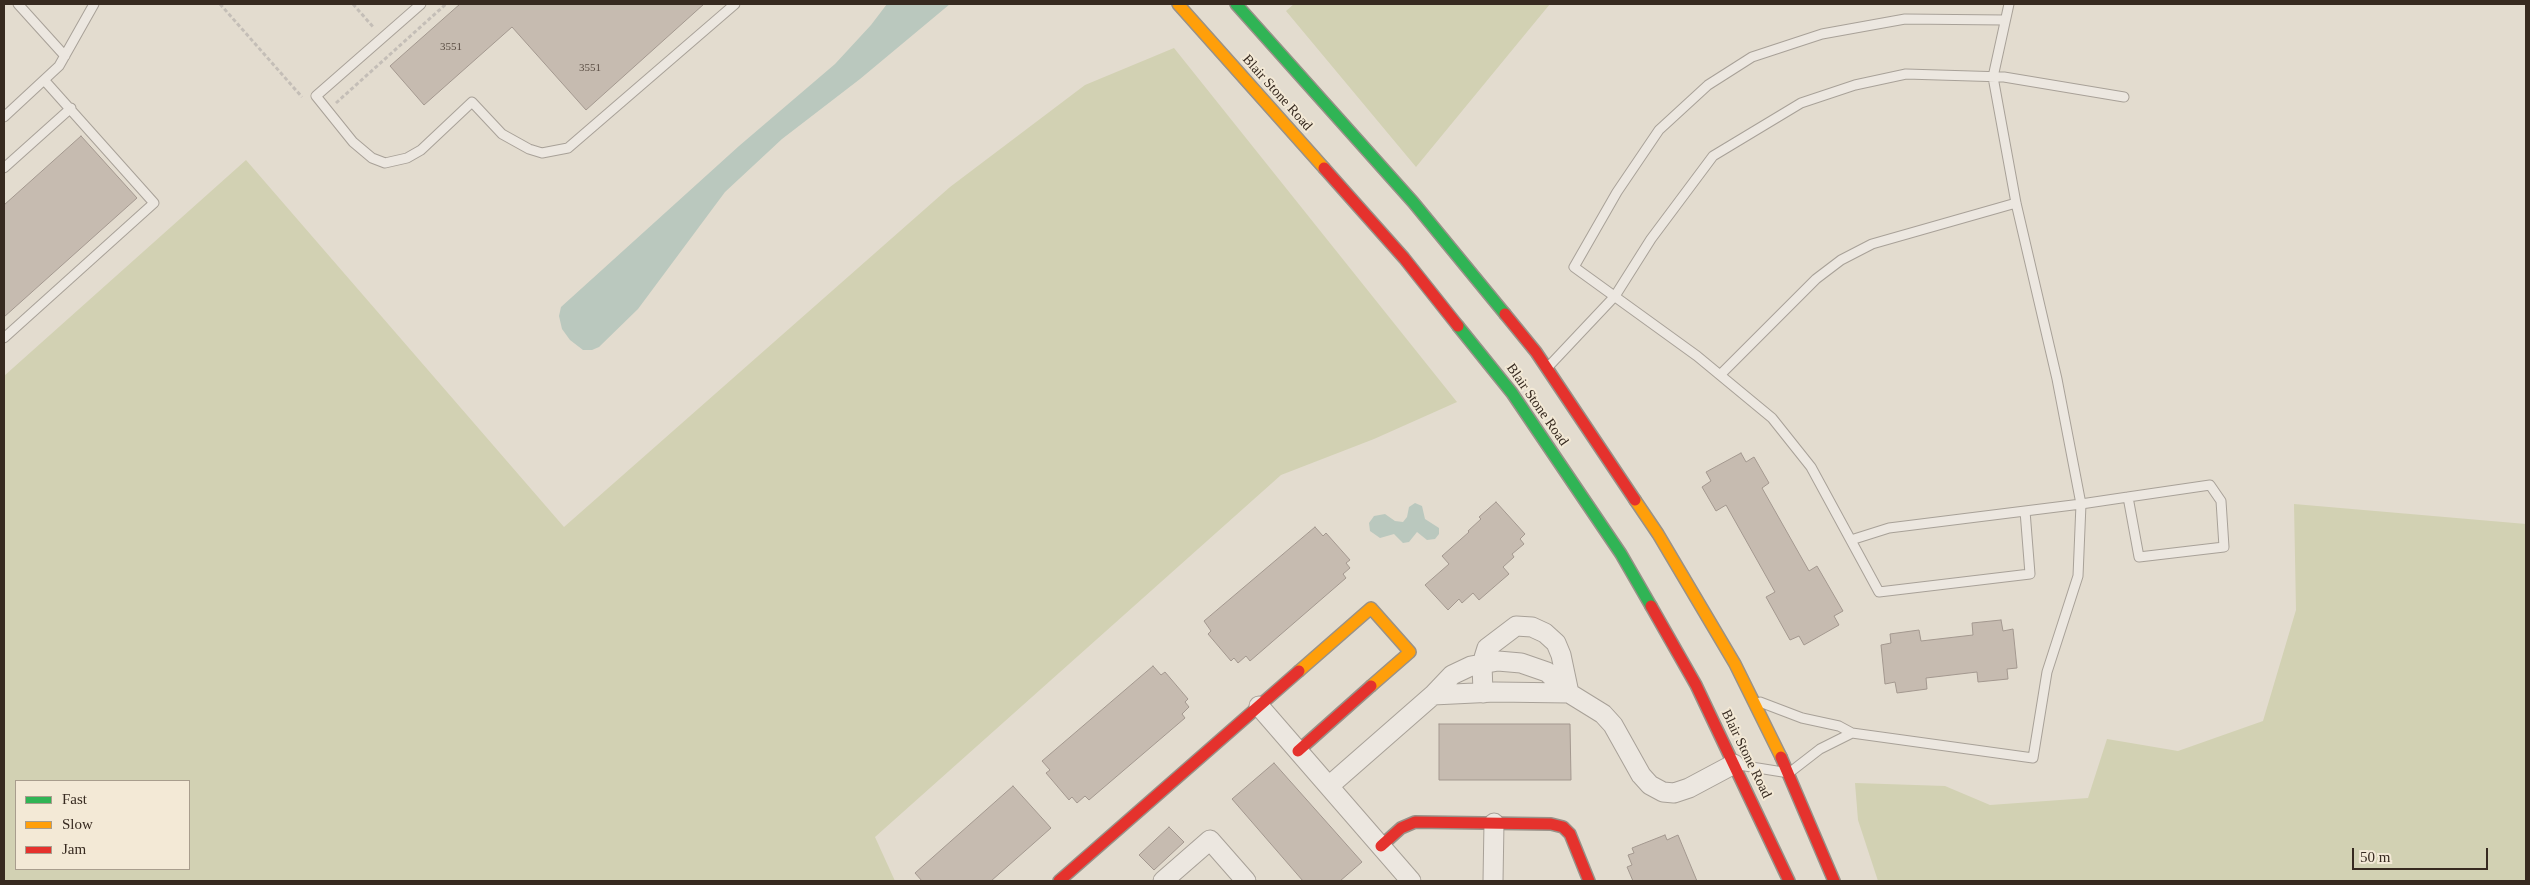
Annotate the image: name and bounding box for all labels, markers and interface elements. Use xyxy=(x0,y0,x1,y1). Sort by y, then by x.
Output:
house number: 3551 xyxy=(440,40,462,54)
street label: Blair Stone Road xyxy=(1238,52,1316,134)
house number: 3551 xyxy=(579,61,601,75)
street label: Blair Stone Road xyxy=(1502,361,1572,449)
street label: Blair Stone Road xyxy=(1717,707,1775,801)
legend xyxy=(15,780,190,870)
text: Fast xyxy=(62,791,87,807)
text: Slow xyxy=(62,816,93,832)
scale bar xyxy=(2355,838,2491,870)
text: Jam xyxy=(62,841,86,857)
text: 50 m xyxy=(2360,849,2390,865)

